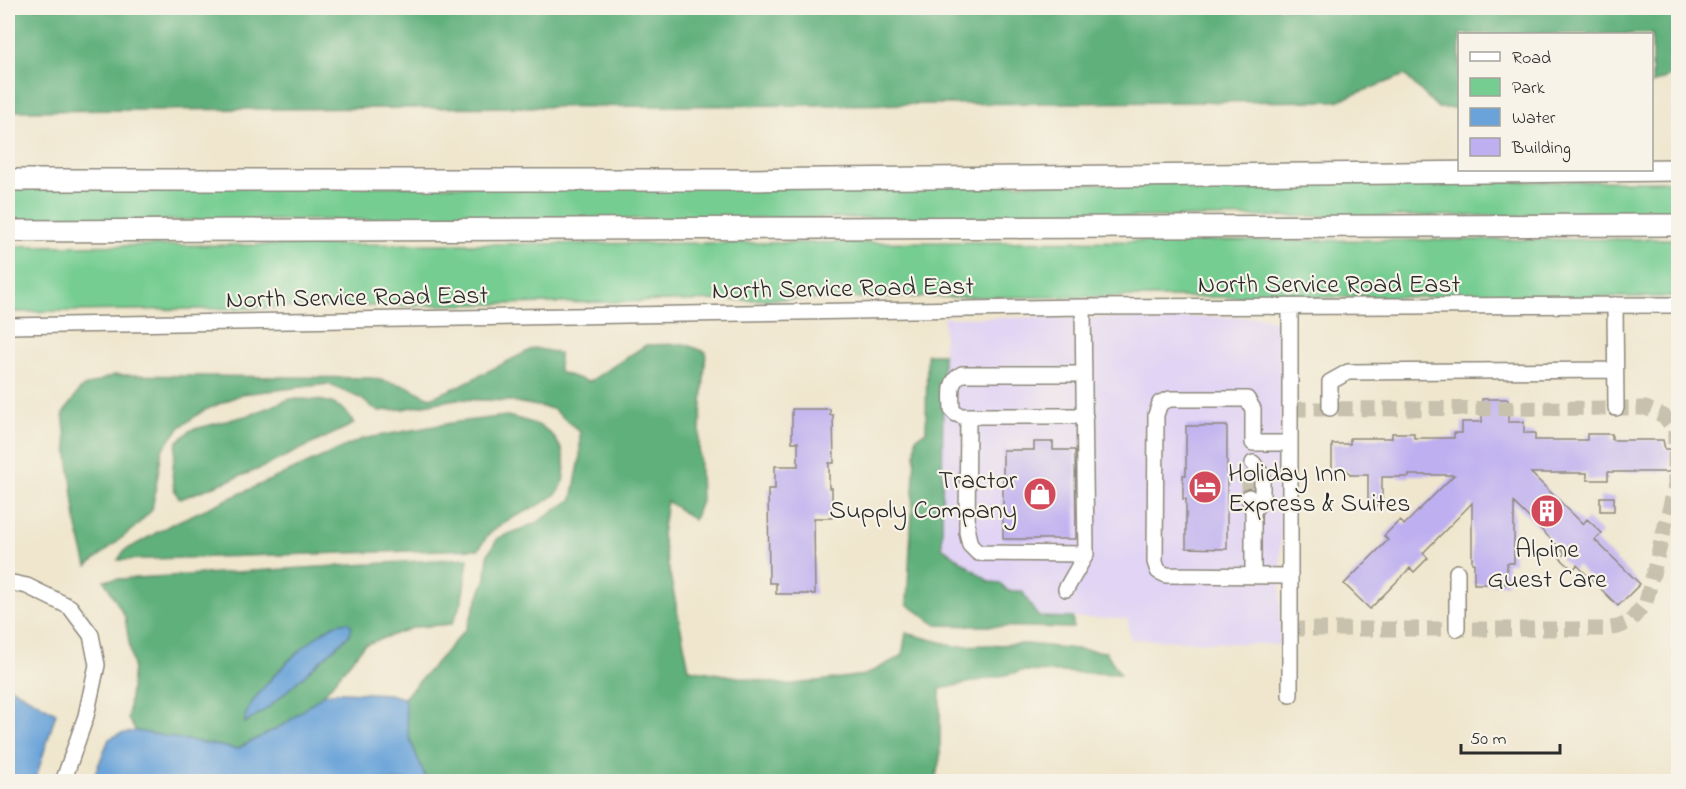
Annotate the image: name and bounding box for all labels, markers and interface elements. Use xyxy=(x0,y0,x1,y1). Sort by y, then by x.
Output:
legend xyxy=(1458,33,1653,171)
text: Road xyxy=(1512,46,1551,72)
text: Park xyxy=(1512,76,1545,102)
text: Water xyxy=(1512,106,1556,132)
text: Building xyxy=(1511,136,1571,163)
street label: North Service Road East xyxy=(1198,267,1460,305)
street label: North Service Road East xyxy=(712,269,975,311)
street label: North Service Road East xyxy=(226,278,489,320)
place label: Holiday Inn Express & Suites xyxy=(1228,456,1410,524)
place label: Tractor Supply Company xyxy=(829,463,1018,531)
hotel icon: Holiday Inn Express & Suites xyxy=(1187,469,1223,505)
shop icon: Tractor Supply Company xyxy=(1022,476,1058,512)
building icon: Alpine Guest Care xyxy=(1529,493,1565,529)
place label: Alpine Guest Care xyxy=(1487,532,1607,600)
scale bar xyxy=(1461,717,1560,755)
text: 50 m xyxy=(1470,727,1507,753)

